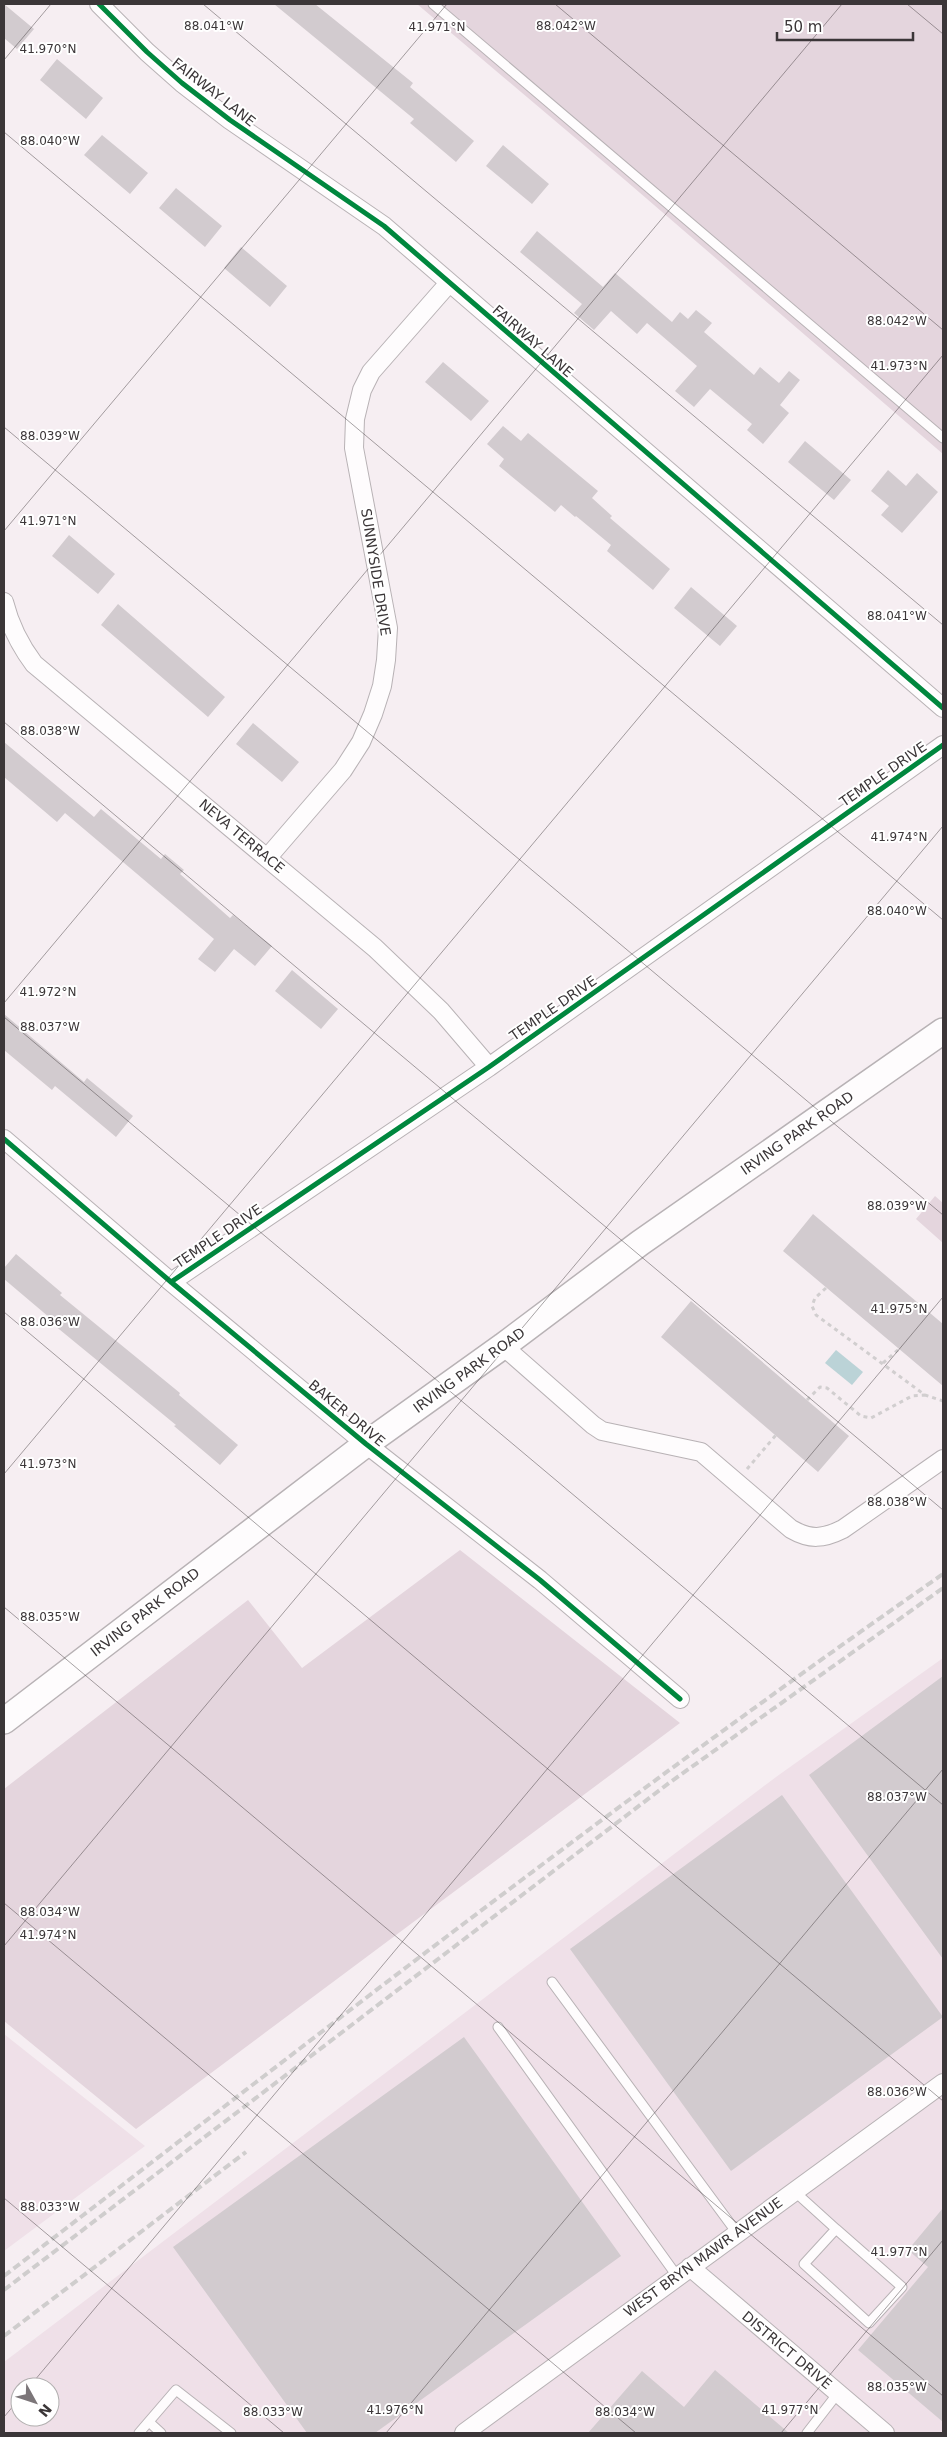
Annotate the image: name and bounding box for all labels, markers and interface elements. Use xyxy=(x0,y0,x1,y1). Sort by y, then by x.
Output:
scale bar xyxy=(777,10,913,42)
text: 50 m xyxy=(784,18,822,36)
text: 88.041°W xyxy=(184,19,244,33)
text: 88.042°W xyxy=(536,19,596,33)
text: 41.971°N xyxy=(409,20,465,34)
text: 41.970°N xyxy=(20,42,76,56)
street label: FAIRWAY LANE xyxy=(169,55,259,129)
text: 88.040°W xyxy=(20,134,80,148)
street label: FAIRWAY LANE xyxy=(490,302,576,380)
text: 88.042°W xyxy=(867,314,927,328)
text: 41.973°N xyxy=(871,359,927,373)
text: 88.039°W xyxy=(20,429,80,443)
street label: SUNNYSIDE DRIVE xyxy=(358,507,394,637)
text: 41.971°N xyxy=(20,514,76,528)
text: 88.041°W xyxy=(867,609,927,623)
text: 88.038°W xyxy=(20,724,80,738)
street label: TEMPLE DRIVE xyxy=(836,738,929,810)
street label: NEVA TERRACE xyxy=(196,796,288,876)
text: 41.974°N xyxy=(871,830,927,844)
text: 88.040°W xyxy=(867,904,927,918)
street label: TEMPLE DRIVE xyxy=(506,972,599,1044)
text: 41.972°N xyxy=(20,985,76,999)
text: 88.037°W xyxy=(20,1020,80,1034)
street label: IRVING PARK ROAD xyxy=(738,1088,856,1178)
text: 88.039°W xyxy=(867,1199,927,1213)
street label: TEMPLE DRIVE xyxy=(170,1201,265,1272)
text: 41.975°N xyxy=(871,1302,927,1316)
text: 88.036°W xyxy=(20,1315,80,1329)
street label: IRVING PARK ROAD xyxy=(410,1324,528,1416)
street label: BAKER DRIVE xyxy=(306,1377,388,1449)
text: 41.973°N xyxy=(20,1457,76,1471)
text: 88.038°W xyxy=(867,1495,927,1509)
street label: IRVING PARK ROAD xyxy=(87,1564,203,1660)
text: 88.035°W xyxy=(20,1610,80,1624)
text: 88.037°W xyxy=(867,1790,927,1804)
text: 88.034°W xyxy=(20,1905,80,1919)
text: 41.974°N xyxy=(20,1928,76,1942)
text: 88.036°W xyxy=(867,2085,927,2099)
street label: WEST BRYN MAWR AVENUE xyxy=(621,2194,785,2320)
text: 88.033°W xyxy=(20,2200,80,2214)
text: 41.977°N xyxy=(871,2245,927,2259)
street label: DISTRICT DRIVE xyxy=(739,2308,835,2392)
north arrow xyxy=(10,2377,60,2427)
text: 88.035°W xyxy=(867,2380,927,2394)
text: N xyxy=(35,2401,55,2420)
text: 41.976°N xyxy=(367,2403,423,2417)
text: 41.977°N xyxy=(762,2403,818,2417)
text: 88.033°W xyxy=(243,2405,303,2419)
text: 88.034°W xyxy=(595,2405,655,2419)

